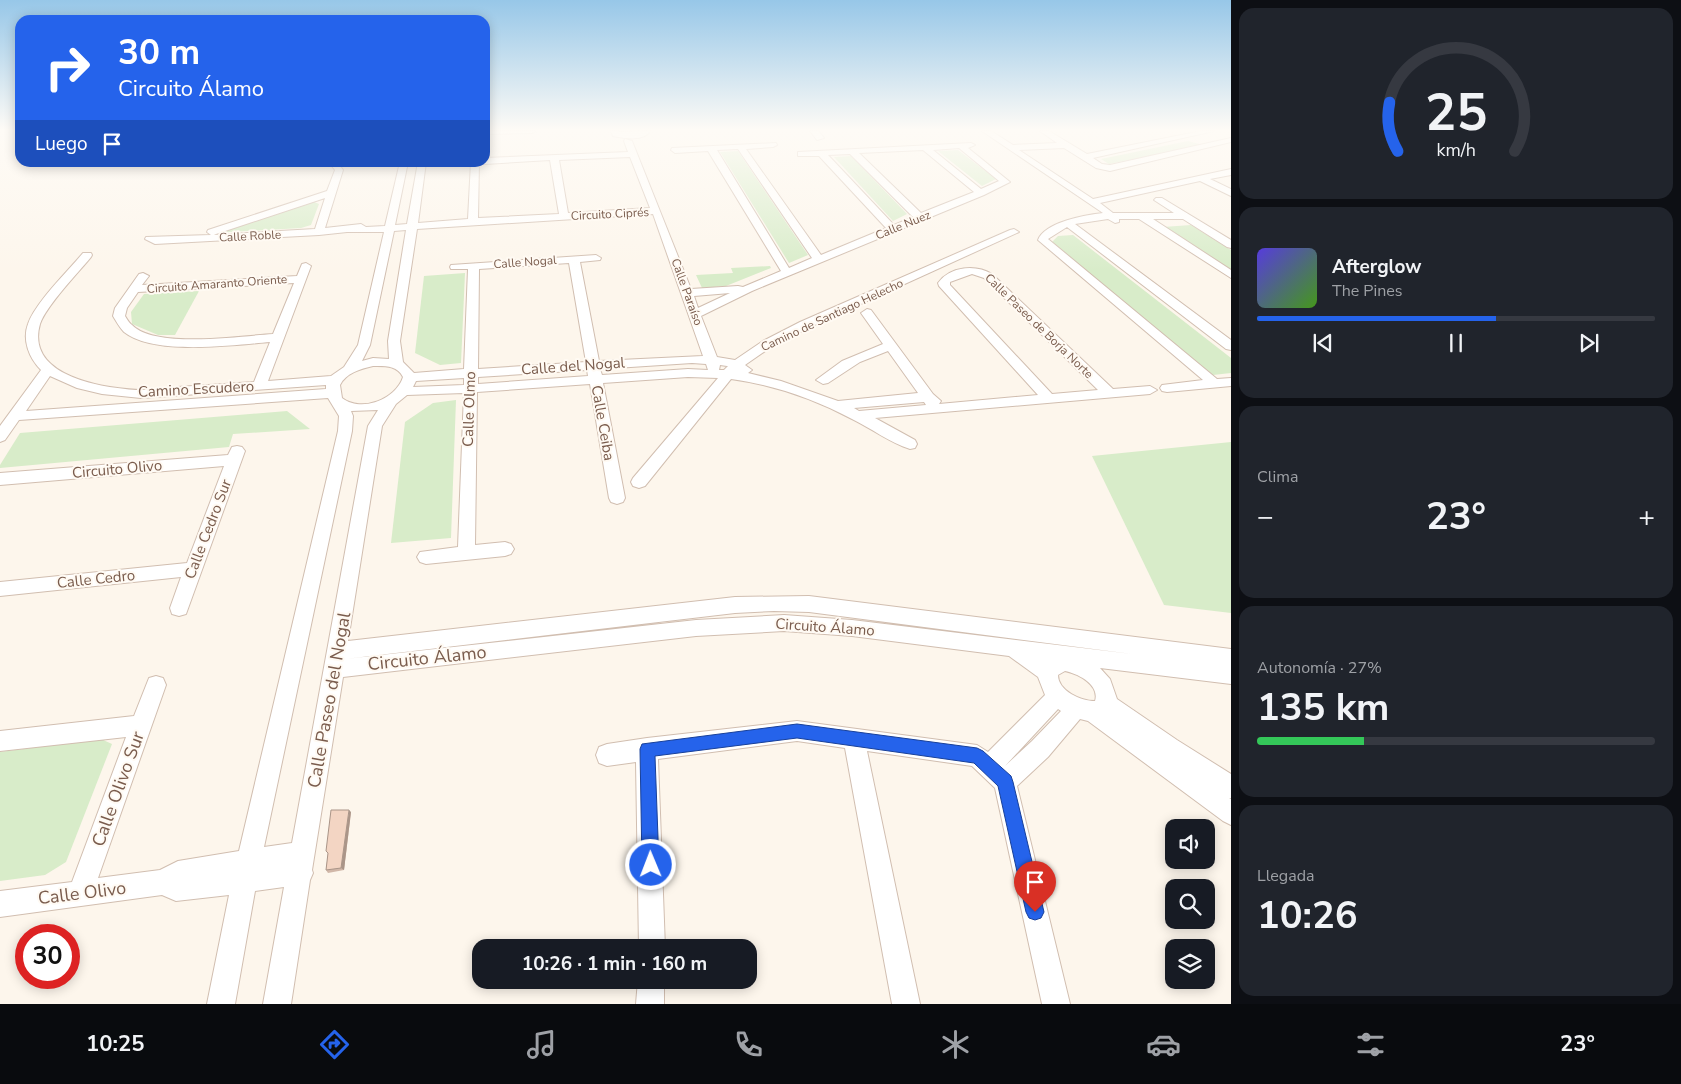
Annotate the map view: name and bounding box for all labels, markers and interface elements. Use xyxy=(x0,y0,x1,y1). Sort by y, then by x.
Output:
text: 30 m xyxy=(118,29,200,76)
icon: right xyxy=(35,35,100,100)
text: Circuito Álamo xyxy=(118,74,264,104)
text: 25 xyxy=(1425,77,1487,148)
icon: arrive xyxy=(98,130,126,158)
text: Luego xyxy=(35,131,88,157)
text: km/h xyxy=(1436,138,1476,162)
street label: Circuito Ciprés xyxy=(570,204,650,224)
street label: Calle Nuez xyxy=(873,207,933,243)
street label: Calle Roble xyxy=(219,226,281,246)
street label: Calle Nogal xyxy=(493,252,558,272)
text: Afterglow xyxy=(1332,254,1422,280)
street label: Calle Paraíso xyxy=(667,256,707,328)
street label: Calle Paseo de Borja Norte xyxy=(981,270,1097,382)
street label: Circuito Amaranto Oriente xyxy=(146,271,288,297)
street label: Camino de Santiago Helecho xyxy=(758,275,906,355)
text: The Pines xyxy=(1332,280,1402,302)
icon: previous xyxy=(1309,329,1337,357)
icon: pause xyxy=(1442,329,1470,357)
icon: next xyxy=(1575,329,1603,357)
street label: Calle del Nogal xyxy=(520,352,626,380)
street label: Calle Olmo xyxy=(458,371,480,447)
street label: Camino Escudero xyxy=(137,376,255,402)
street label: Calle Ceiba xyxy=(587,384,619,462)
street label: Circuito Olivo xyxy=(71,455,163,483)
text: Clima xyxy=(1257,466,1298,488)
street label: Calle Cedro Sur xyxy=(180,476,236,582)
text: 23° xyxy=(1426,491,1486,542)
text: − xyxy=(1257,498,1274,536)
text: + xyxy=(1638,498,1655,536)
street label: Calle Cedro xyxy=(56,565,136,593)
street label: Calle Paseo del Nogal xyxy=(302,609,356,790)
street label: Circuito Álamo xyxy=(775,614,875,640)
street label: Circuito Álamo xyxy=(366,640,488,676)
text: Autonomía · 27% xyxy=(1257,657,1382,679)
text: 135 km xyxy=(1257,682,1389,733)
street label: Calle Olivo Sur xyxy=(86,728,150,850)
map controls xyxy=(1165,819,1215,989)
button: sound xyxy=(1165,819,1215,869)
position arrow xyxy=(624,838,676,890)
pin xyxy=(1014,861,1056,912)
text: Llegada xyxy=(1257,865,1315,887)
icon: arrive xyxy=(1021,868,1049,896)
street label: Calle Olivo xyxy=(37,876,127,910)
button: search xyxy=(1165,879,1215,929)
text: 10:26 xyxy=(1257,890,1358,941)
speed limit sign: 30 xyxy=(15,924,80,989)
button: layers xyxy=(1165,939,1215,989)
text: 10:26 · 1 min · 160 m xyxy=(522,951,707,977)
icon: directions xyxy=(317,1027,352,1062)
icon: music xyxy=(524,1027,559,1062)
icon: phone xyxy=(731,1027,766,1062)
icon: climate xyxy=(938,1027,973,1062)
icon: car xyxy=(1146,1027,1181,1062)
icon: filters xyxy=(1353,1027,1388,1062)
text: 10:25 xyxy=(86,1029,144,1059)
text: 23° xyxy=(1560,1029,1595,1059)

